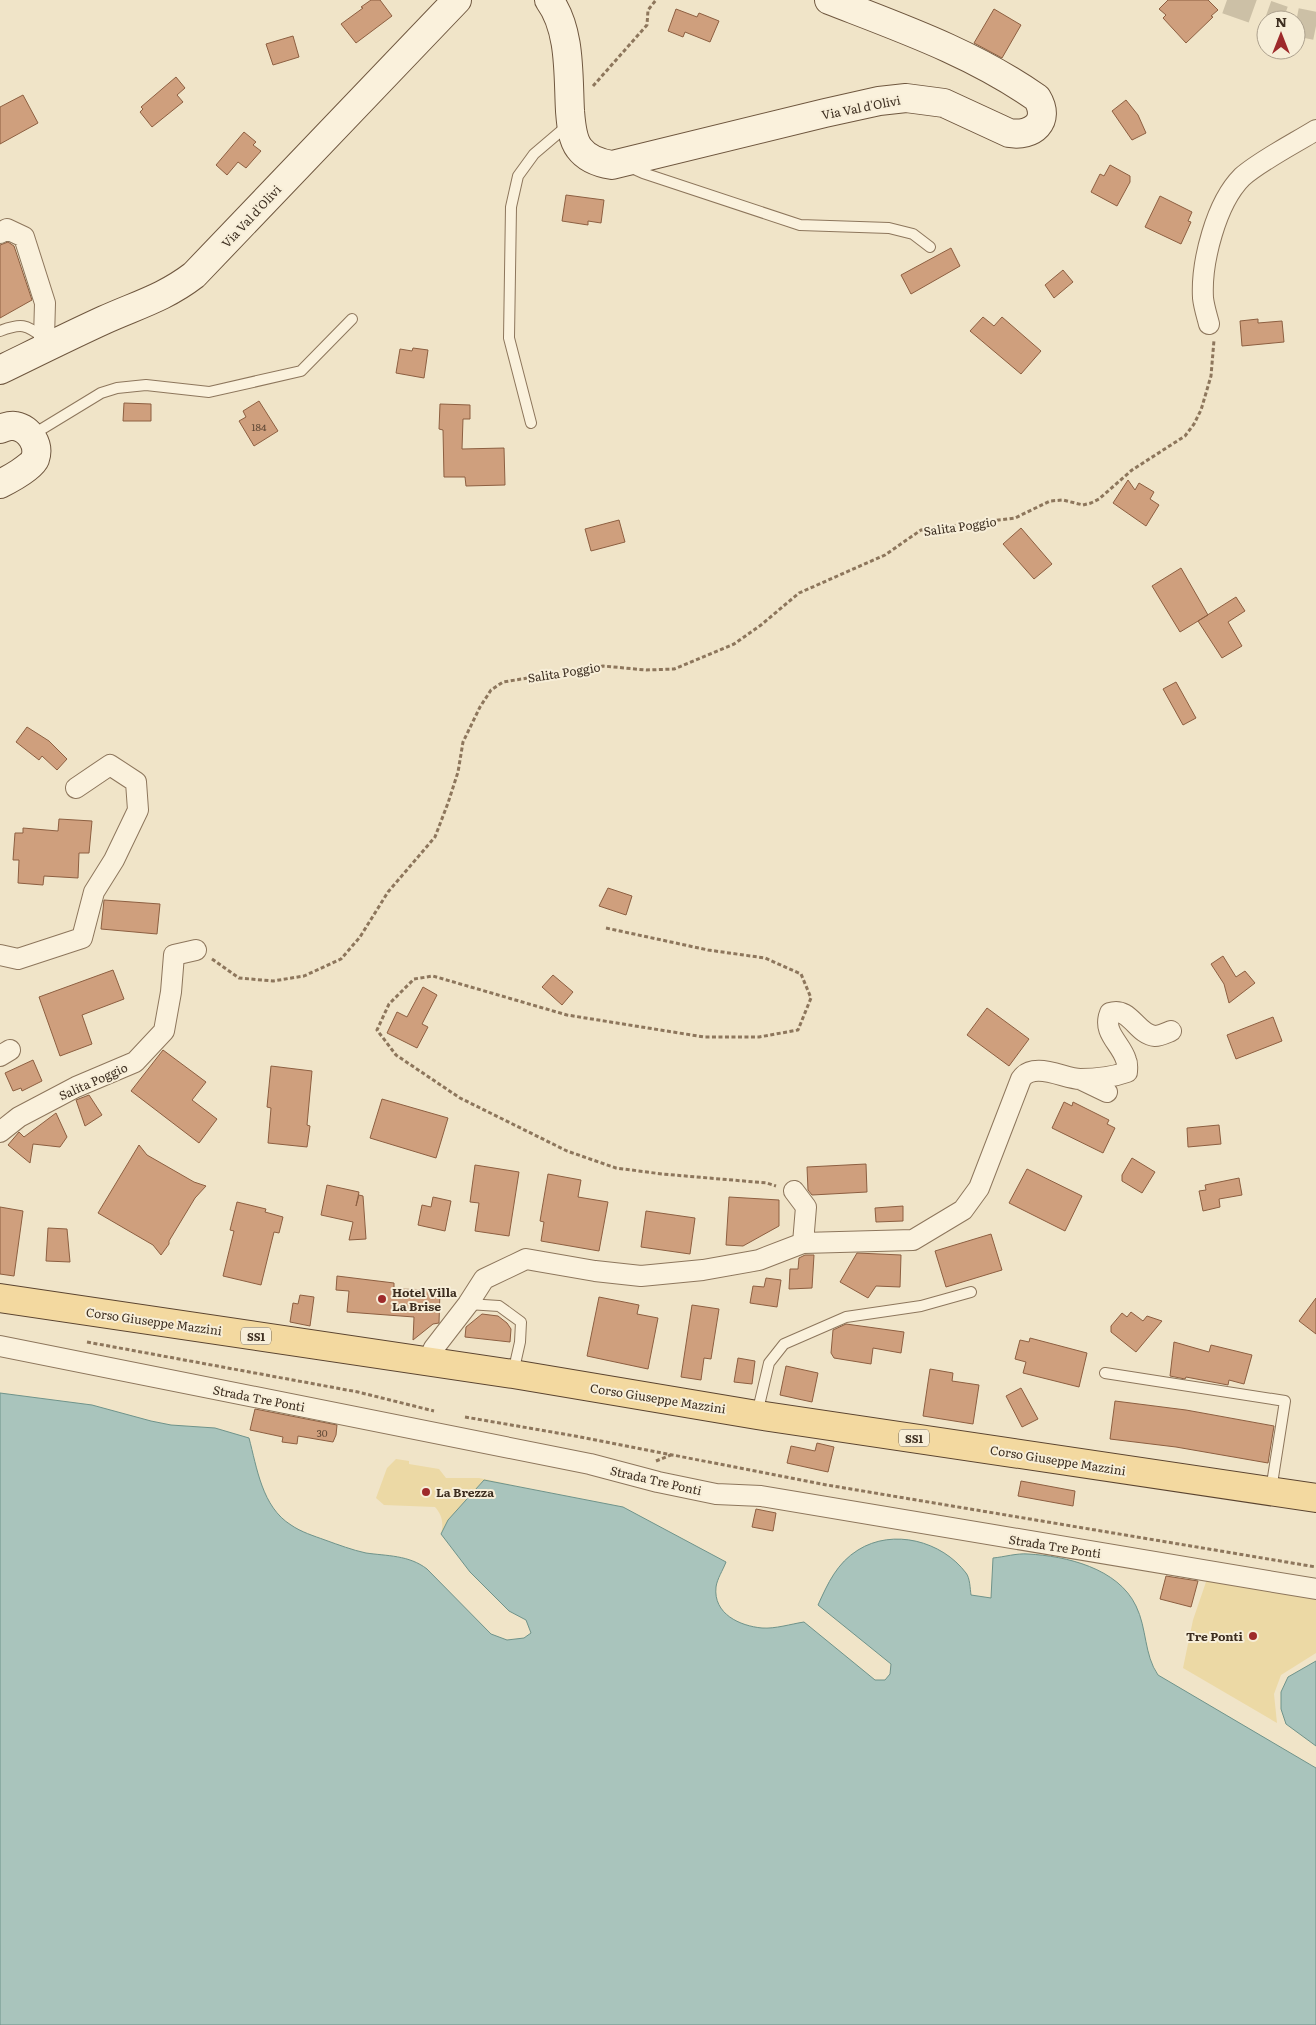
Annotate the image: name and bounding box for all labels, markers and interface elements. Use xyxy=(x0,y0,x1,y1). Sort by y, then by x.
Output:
north arrow xyxy=(1256,10,1306,60)
text: N xyxy=(1275,11,1287,31)
street label: Via Val d'Olivi xyxy=(820,91,902,123)
street label: Via Val d'Olivi xyxy=(217,181,285,251)
house number: 184 xyxy=(251,419,267,434)
street label: Salita Poggio xyxy=(922,512,998,540)
street label: Salita Poggio xyxy=(526,657,602,687)
street label: Salita Poggio xyxy=(56,1058,130,1104)
place label: Hotel Villa La Brise xyxy=(392,1283,457,1315)
marker: Hotel Villa La Brise xyxy=(376,1293,388,1305)
street label: Corso Giuseppe Mazzini xyxy=(85,1303,223,1339)
road number: SS1 xyxy=(241,1328,271,1344)
street label: Corso Giuseppe Mazzini xyxy=(589,1378,727,1418)
street label: Strada Tre Ponti xyxy=(212,1380,306,1416)
house number: 30 xyxy=(316,1425,328,1440)
road number: SS1 xyxy=(899,1430,929,1446)
street label: Corso Giuseppe Mazzini xyxy=(989,1440,1127,1480)
street label: Strada Tre Ponti xyxy=(609,1461,703,1499)
place label: La Brezza xyxy=(436,1483,494,1501)
marker: La Brezza xyxy=(420,1486,432,1498)
street label: Strada Tre Ponti xyxy=(1008,1530,1102,1562)
place label: Tre Ponti xyxy=(1186,1627,1244,1645)
marker: Tre Ponti xyxy=(1247,1630,1259,1642)

